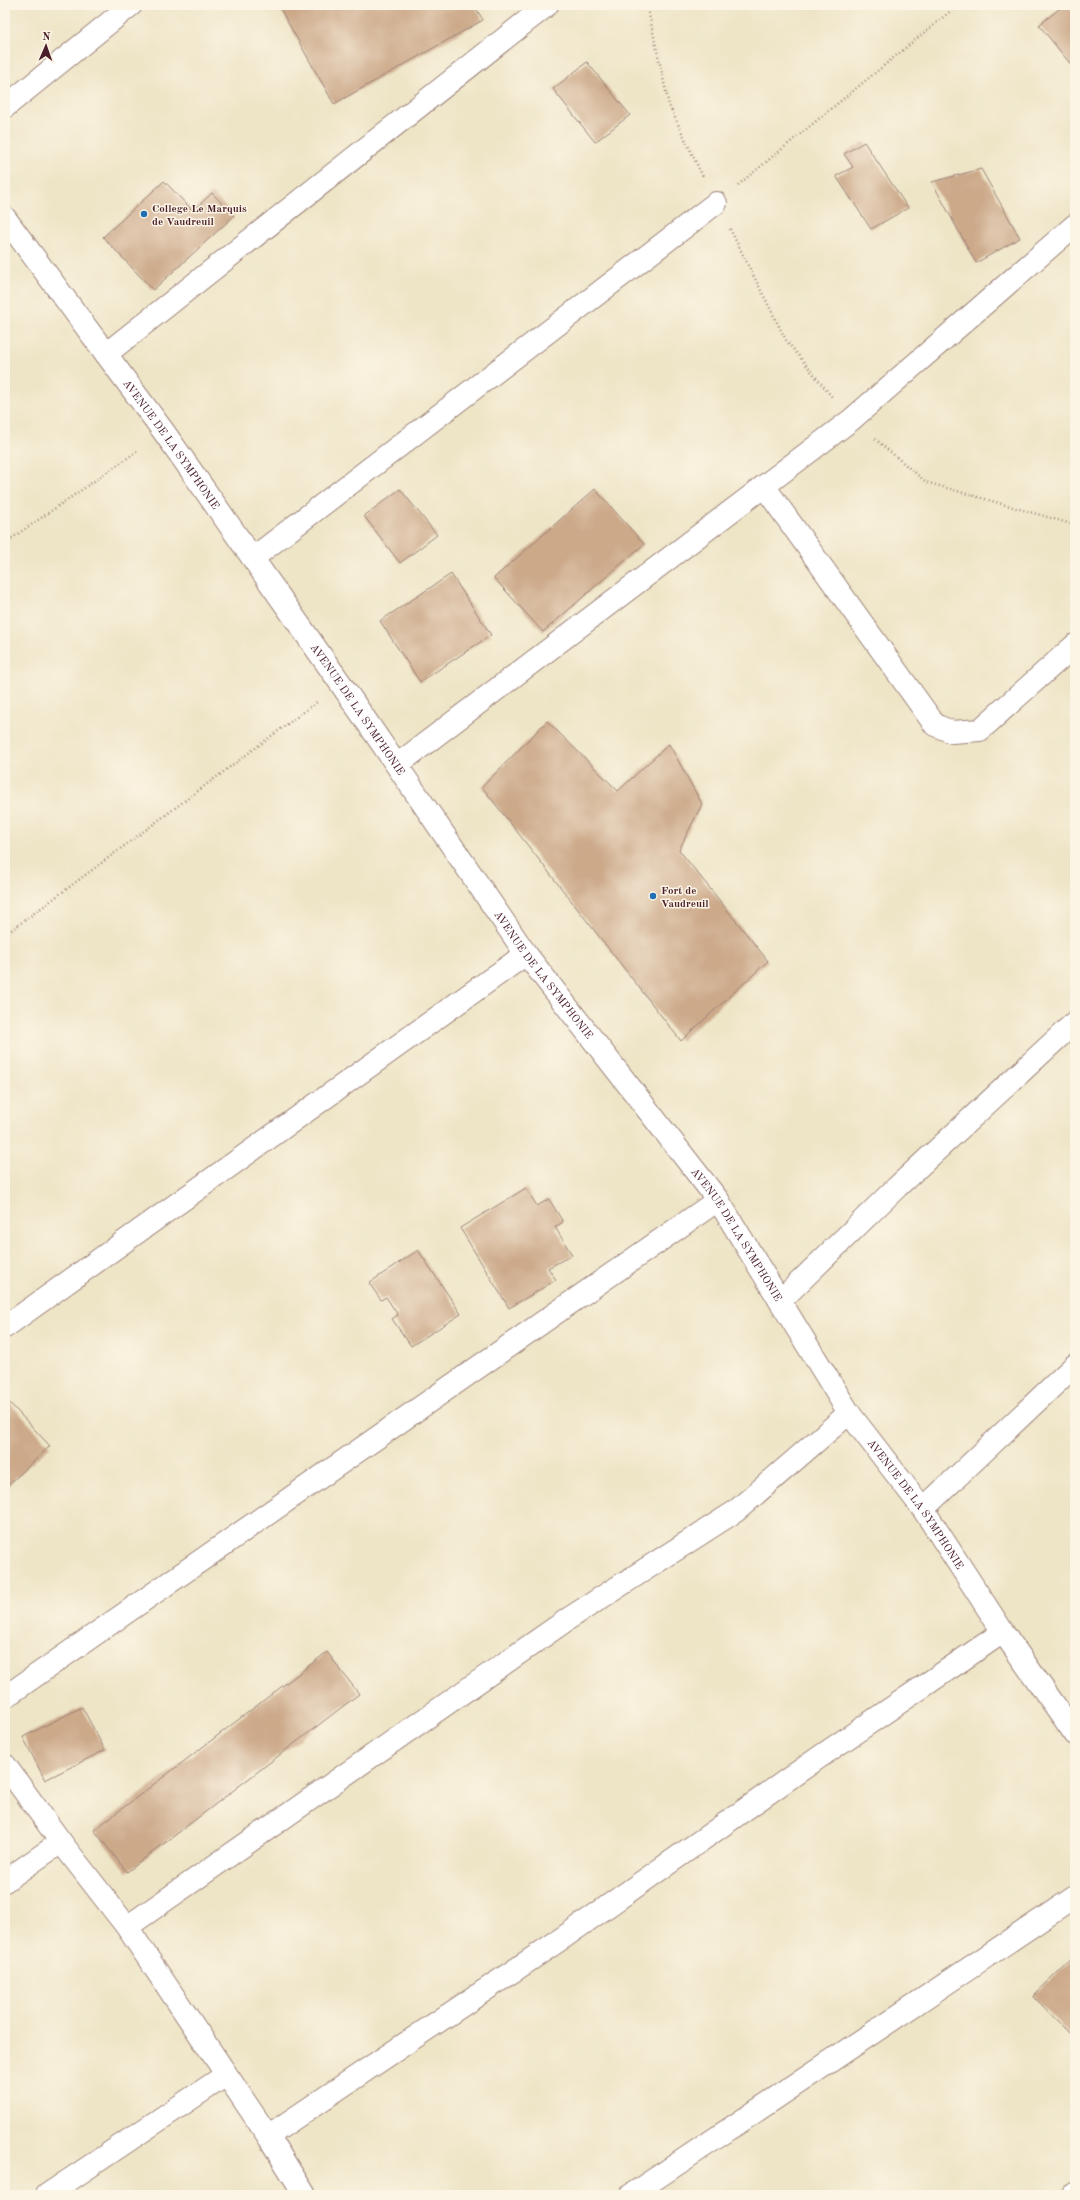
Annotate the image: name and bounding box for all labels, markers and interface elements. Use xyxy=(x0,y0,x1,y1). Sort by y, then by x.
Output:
north arrow xyxy=(26,26,66,66)
text: N xyxy=(42,32,51,43)
place label: College Le Marquis de Vaudreuil xyxy=(152,204,247,228)
marker: College Le Marquis de Vaudreuil xyxy=(139,209,149,219)
street label: AVENUE DE LA SYMPHONIE xyxy=(120,378,221,512)
street label: AVENUE DE LA SYMPHONIE xyxy=(308,642,406,778)
place label: Fort de Vaudreuil xyxy=(661,886,709,910)
marker: Fort de Vaudreuil xyxy=(648,891,658,901)
street label: AVENUE DE LA SYMPHONIE xyxy=(491,909,594,1042)
street label: AVENUE DE LA SYMPHONIE xyxy=(688,1166,783,1304)
street label: AVENUE DE LA SYMPHONIE xyxy=(865,1438,965,1572)

